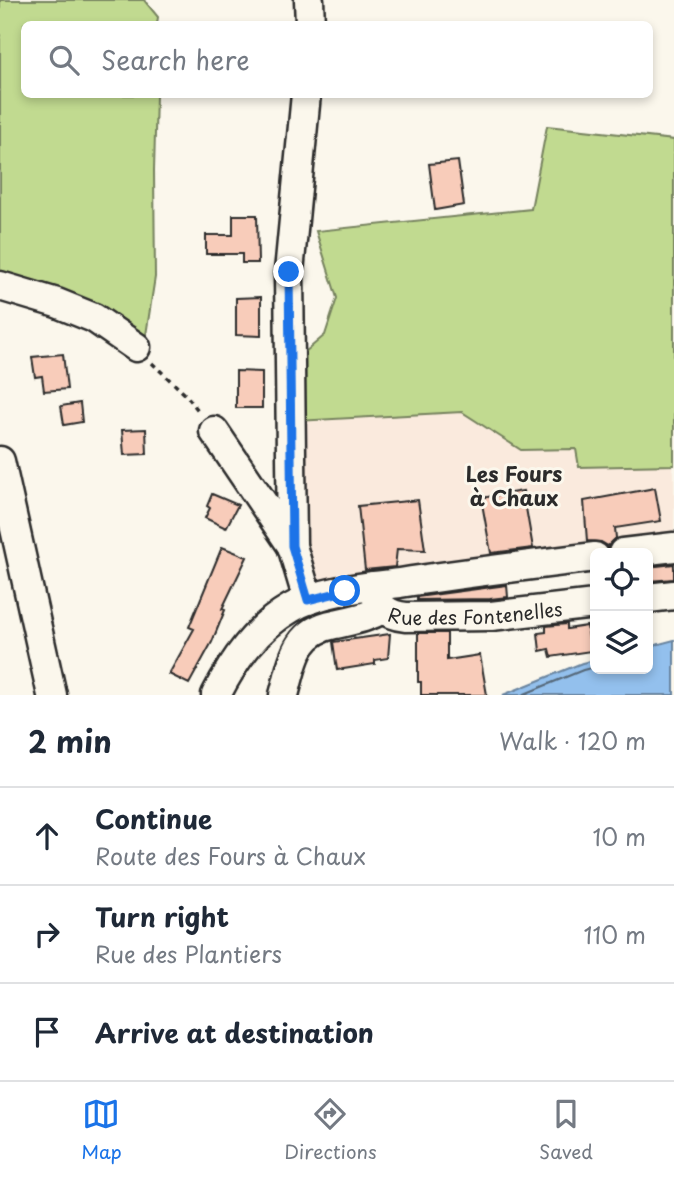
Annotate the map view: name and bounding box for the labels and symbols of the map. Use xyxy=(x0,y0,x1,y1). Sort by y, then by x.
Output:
route end xyxy=(273,256,304,287)
district label: Les Fours à Chaux xyxy=(466,457,562,513)
route start xyxy=(329,575,360,606)
street label: Rue des Fontenelles xyxy=(385,594,564,631)

